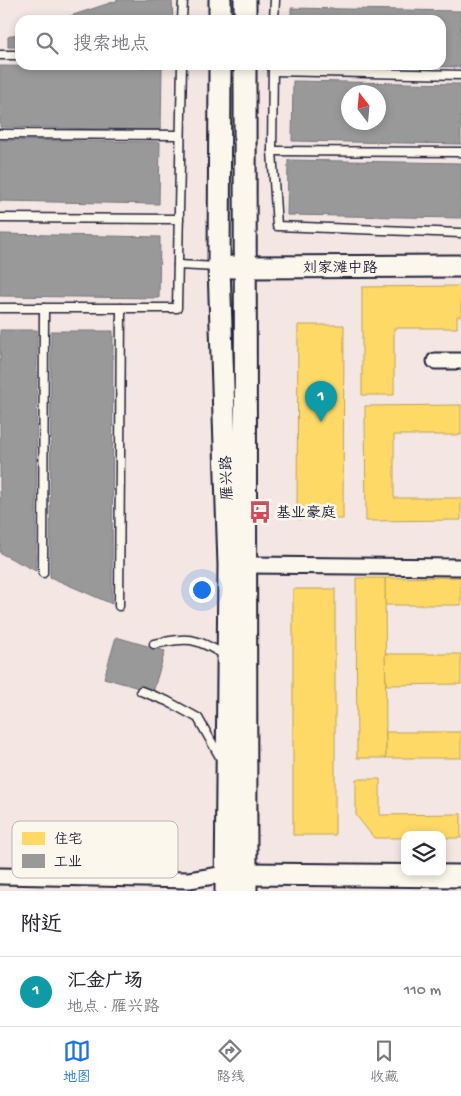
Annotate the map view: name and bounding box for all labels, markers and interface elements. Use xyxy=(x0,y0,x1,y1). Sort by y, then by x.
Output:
search box xyxy=(15,15,446,70)
icon: search xyxy=(33,29,61,57)
text: 搜索地点 xyxy=(73,34,149,57)
north arrow xyxy=(341,85,386,130)
street label: 刘家滩中路 xyxy=(302,260,378,278)
pin: 1 xyxy=(305,381,337,422)
street label: 雁兴路 xyxy=(218,455,238,501)
bus stop icon: 基业豪庭 xyxy=(247,499,273,525)
place label: 基业豪庭 xyxy=(276,505,336,523)
your location xyxy=(189,577,215,603)
legend xyxy=(12,821,178,878)
map controls xyxy=(401,831,446,876)
button: layers xyxy=(401,831,446,876)
text: 住宅 xyxy=(54,832,82,849)
text: 工业 xyxy=(54,855,82,872)
text: 附近 xyxy=(20,914,62,939)
text: 汇金广场 xyxy=(67,971,143,994)
text: 1 xyxy=(33,982,39,1001)
text: 110 m xyxy=(404,982,441,1001)
text: 地点 · 雁兴路 xyxy=(67,999,160,1018)
tab: 地图 xyxy=(63,1037,91,1087)
tab: 路线 xyxy=(216,1037,244,1087)
tab: 收藏 xyxy=(370,1037,398,1087)

